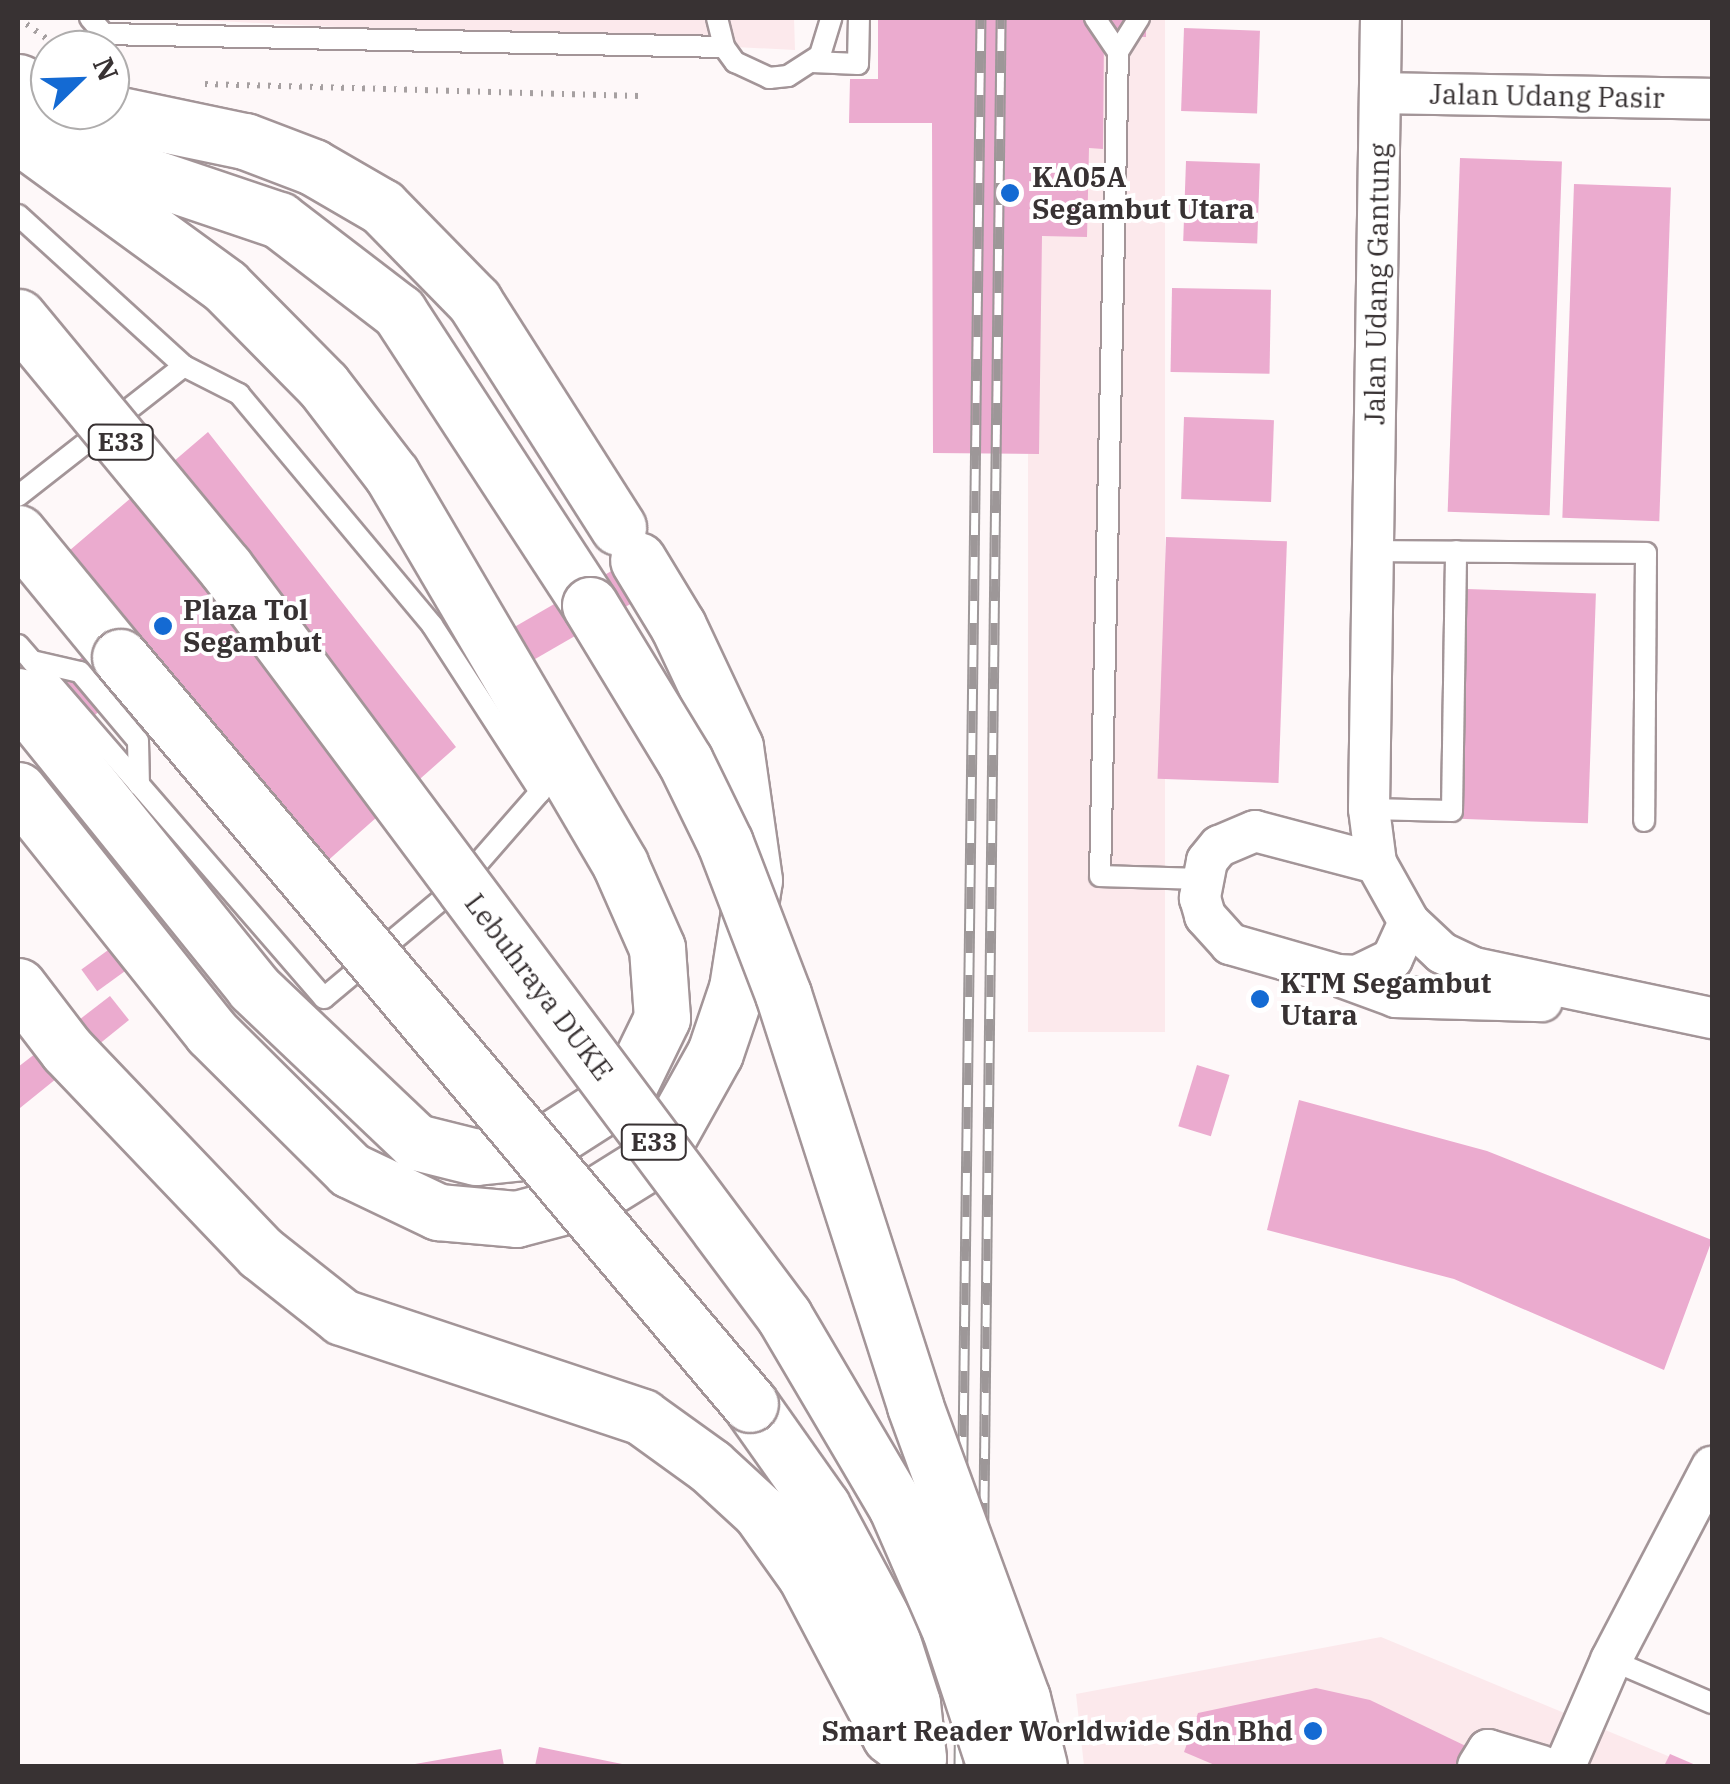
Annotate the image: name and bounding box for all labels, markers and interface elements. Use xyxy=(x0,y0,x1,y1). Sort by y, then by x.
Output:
north arrow xyxy=(30,30,130,130)
text: N xyxy=(85,51,128,86)
street label: Jalan Udang Pasir xyxy=(1429,77,1665,115)
street label: Jalan Udang Gantung xyxy=(1358,143,1396,425)
place label: KA05A Segambut Utara xyxy=(1032,160,1255,226)
marker: KA05A Segambut Utara xyxy=(997,180,1023,206)
road number: E33 xyxy=(86,422,156,462)
place label: Plaza Tol Segambut xyxy=(183,593,322,659)
marker: Plaza Tol Segambut xyxy=(152,615,174,637)
street label: Lebuhraya DUKE xyxy=(458,887,620,1087)
place label: KTM Segambut Utara xyxy=(1280,966,1491,1032)
marker: KTM Segambut Utara xyxy=(1249,988,1271,1010)
road number: E33 xyxy=(619,1122,689,1162)
place label: Smart Reader Worldwide Sdn Bhd xyxy=(822,1714,1293,1748)
marker: Smart Reader Worldwide Sdn Bhd xyxy=(1302,1720,1324,1742)

